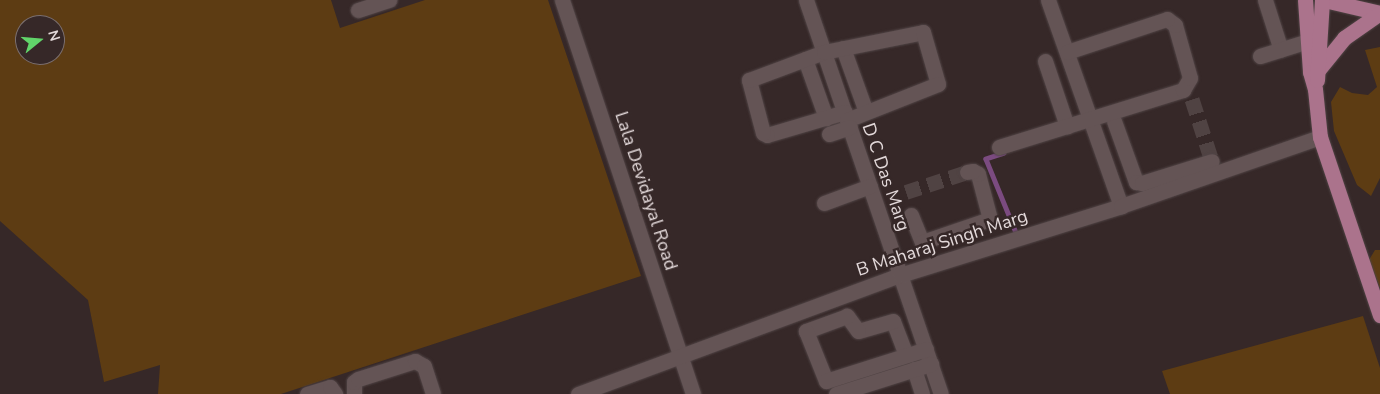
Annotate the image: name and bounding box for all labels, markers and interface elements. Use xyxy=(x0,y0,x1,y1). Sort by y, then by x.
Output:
north arrow xyxy=(15,15,65,65)
text: N xyxy=(43,28,64,44)
street label: Lala Devidayal Road xyxy=(610,109,682,273)
street label: D C Das Marg xyxy=(857,120,915,234)
street label: B Maharaj Singh Marg xyxy=(854,205,1030,281)

